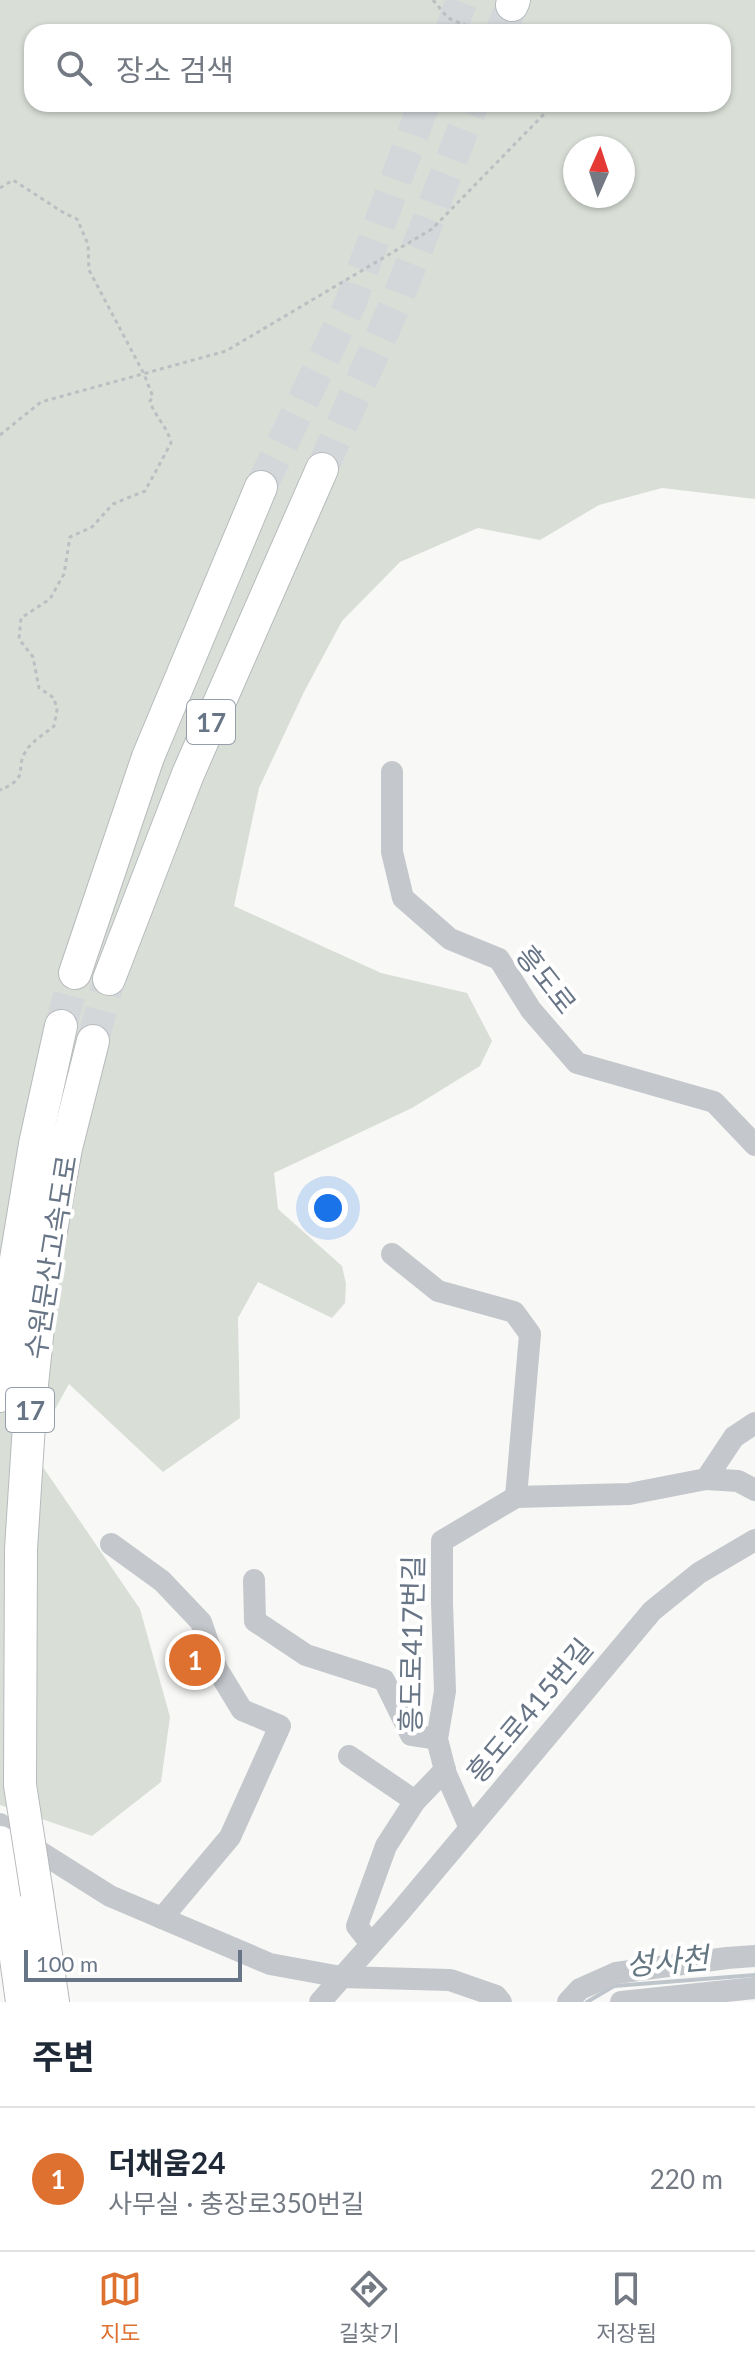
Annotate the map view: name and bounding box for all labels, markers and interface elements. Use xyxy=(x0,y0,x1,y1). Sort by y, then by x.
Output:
search box xyxy=(24,24,731,112)
icon: search xyxy=(52,46,96,90)
text: 장소 검색 xyxy=(116,51,234,87)
north arrow xyxy=(563,136,635,208)
road number: 17 xyxy=(187,700,235,744)
street label: 흥도로 xyxy=(510,938,584,1020)
street label: 수원문산고속도로 xyxy=(17,1153,83,1361)
your location xyxy=(308,1188,348,1228)
road number: 17 xyxy=(6,1388,54,1432)
street label: 흥도로417번길 xyxy=(392,1555,430,1733)
pin: 1 xyxy=(169,1630,221,1690)
street label: 흥도로415번길 xyxy=(459,1631,599,1789)
water label: 성사천 xyxy=(624,1938,713,1982)
scale bar xyxy=(24,1946,242,1982)
text: 100 m xyxy=(36,1950,98,1977)
text: 주변 xyxy=(32,2035,95,2076)
text: 더채움24 xyxy=(108,2144,226,2180)
text: 1 xyxy=(50,2163,66,2195)
text: 220 m xyxy=(650,2163,723,2195)
text: 사무실 · 충장로350번길 xyxy=(108,2187,365,2219)
tab: 지도 xyxy=(98,2267,142,2347)
tab: 길찾기 xyxy=(339,2267,399,2347)
tab: 저장됨 xyxy=(596,2267,657,2347)

